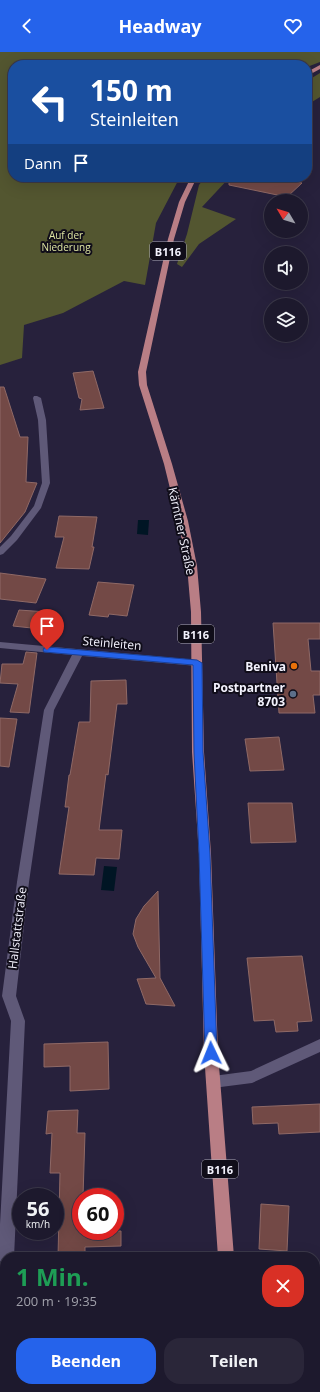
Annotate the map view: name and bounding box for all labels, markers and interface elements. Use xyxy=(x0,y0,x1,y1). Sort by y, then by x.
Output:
text: Headway xyxy=(118,14,202,38)
icon: back xyxy=(16,15,38,37)
icon: heart xyxy=(282,15,304,37)
text: 150 m xyxy=(90,71,173,109)
icon: left xyxy=(24,76,76,128)
text: Steinleiten xyxy=(90,107,179,131)
icon: arrive xyxy=(70,152,92,174)
text: Dann xyxy=(24,153,62,173)
north arrow xyxy=(264,194,308,238)
map controls xyxy=(264,194,308,342)
park label: Auf der Niederung xyxy=(41,228,91,254)
road number: B116 xyxy=(150,242,186,260)
button: sound xyxy=(264,246,308,290)
button: layers xyxy=(264,298,308,342)
street label: Kärntner Straße xyxy=(164,486,200,577)
pin xyxy=(30,609,64,650)
icon: arrive xyxy=(36,615,58,637)
road number: B116 xyxy=(178,625,214,643)
street label: Steinleiten xyxy=(82,632,142,654)
place label: Beniva xyxy=(245,658,286,675)
marker: Beniva xyxy=(289,661,299,671)
place label: Postpartner 8703 xyxy=(213,679,286,710)
marker: Postpartner 8703 xyxy=(288,689,298,699)
street label: Hallstattstraße xyxy=(4,886,30,970)
position arrow xyxy=(190,1032,232,1074)
road number: B116 xyxy=(202,1160,238,1178)
speed limit sign: 60 xyxy=(72,1188,124,1240)
text: 56 xyxy=(27,1195,49,1222)
text: km/h xyxy=(26,1217,50,1231)
text: 1 Min. xyxy=(16,1260,89,1293)
button: close xyxy=(262,1265,304,1307)
text: 200 m · 19:35 xyxy=(16,1292,97,1310)
button: Beenden xyxy=(16,1338,156,1384)
button: Teilen xyxy=(164,1338,304,1384)

